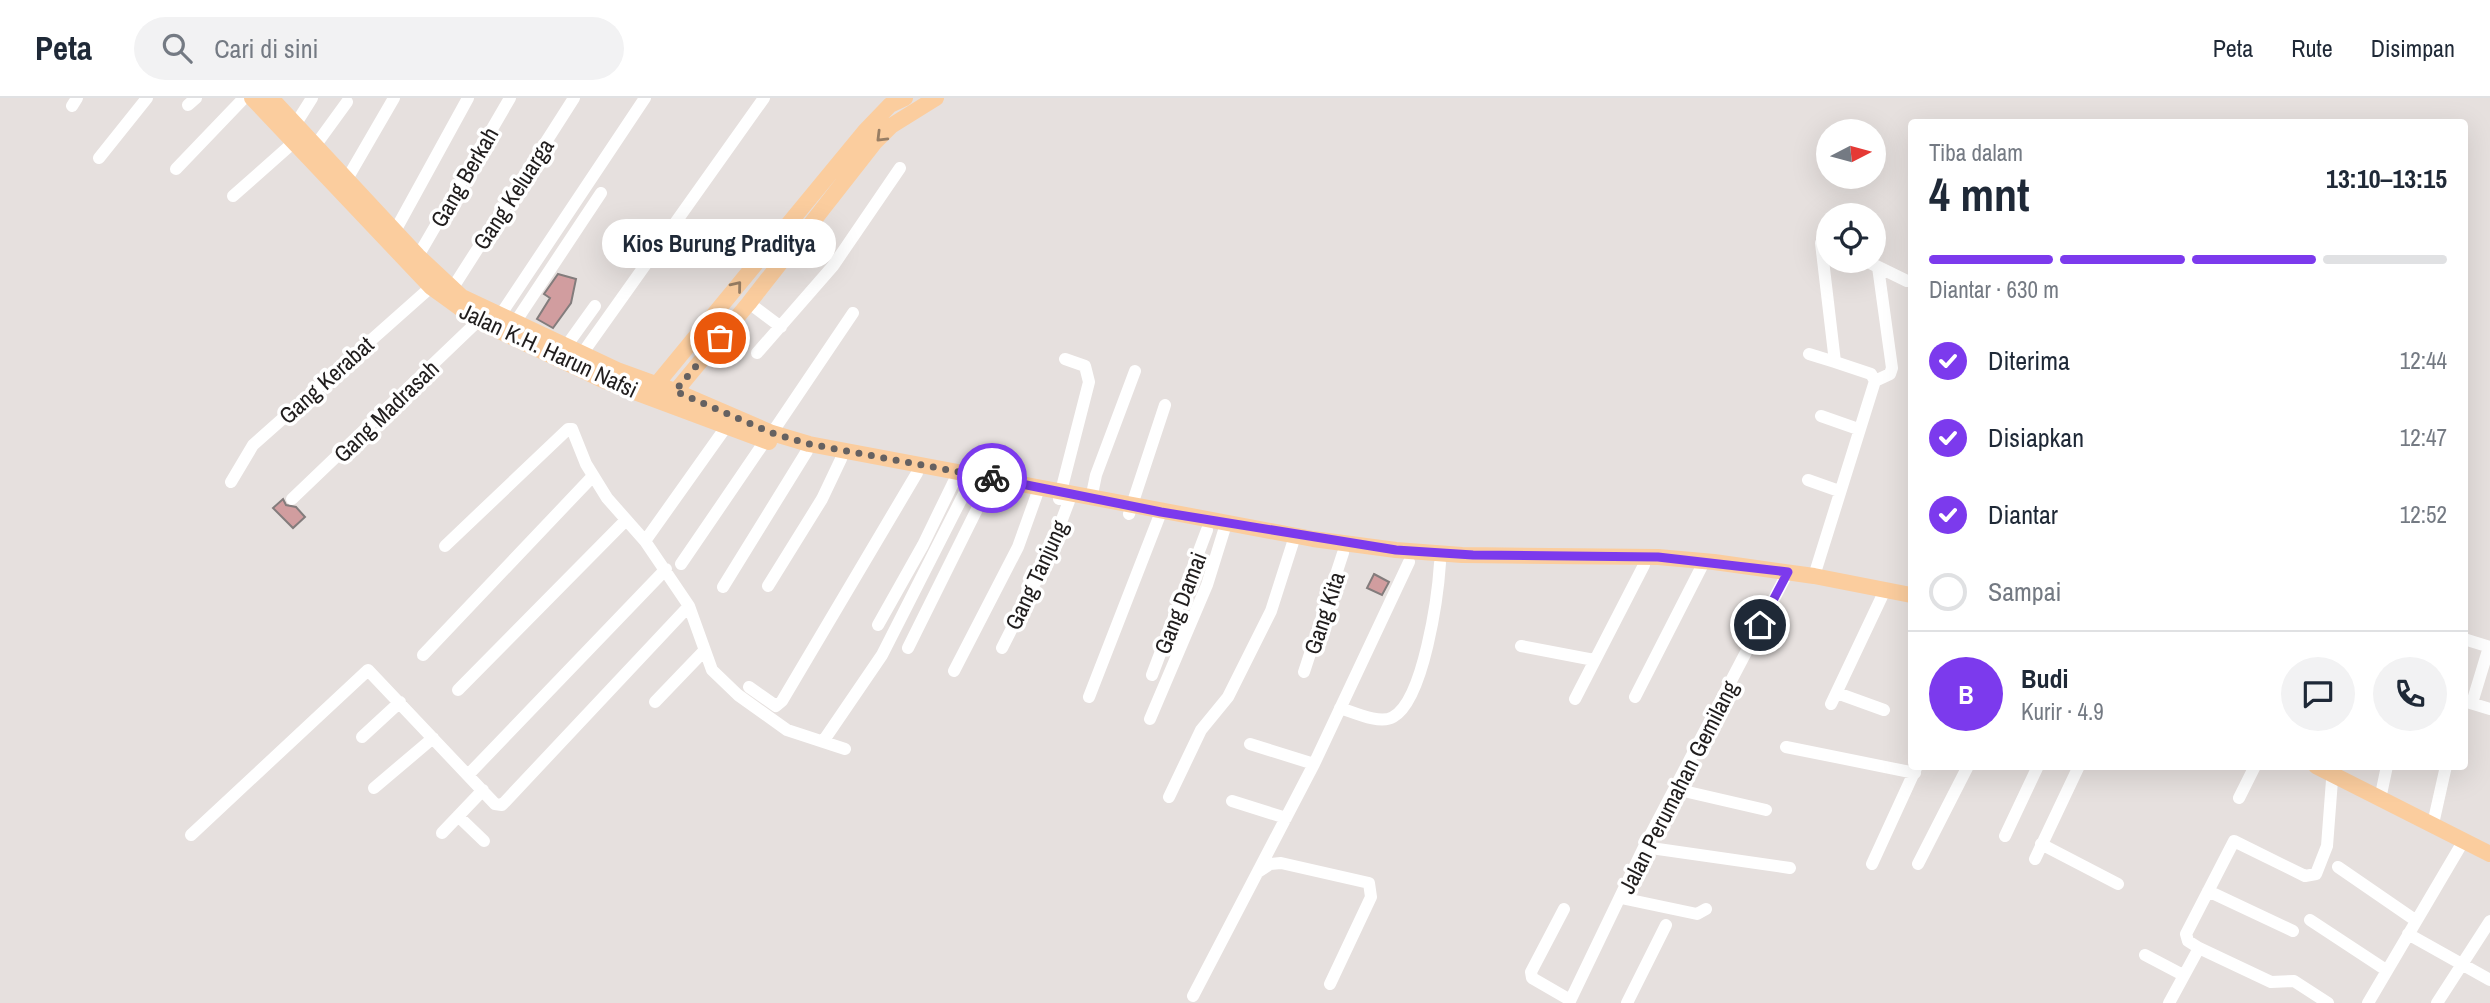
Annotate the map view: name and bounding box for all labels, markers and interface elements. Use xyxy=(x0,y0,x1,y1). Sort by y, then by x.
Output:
search box xyxy=(134,17,624,80)
text: Peta xyxy=(35,26,92,70)
icon: search xyxy=(158,29,196,67)
text: Cari di sini xyxy=(214,31,318,66)
text: Peta xyxy=(2213,32,2253,64)
text: Rute xyxy=(2291,32,2333,64)
text: Disimpan xyxy=(2371,32,2455,64)
north arrow xyxy=(1816,119,1886,189)
map controls xyxy=(1816,119,1886,273)
street label: Gang Berkah xyxy=(423,121,505,233)
one-way arrow xyxy=(876,128,889,141)
street label: Gang Keluarga xyxy=(465,132,561,256)
text: Tiba dalam xyxy=(1929,137,2023,168)
text: 13:10–13:15 xyxy=(2326,161,2447,196)
text: 4 mnt xyxy=(1929,163,2030,225)
button: locate xyxy=(1816,203,1886,273)
callout: Kios Burung Praditya xyxy=(603,219,837,268)
text: Kios Burung Praditya xyxy=(623,228,815,259)
text: Diantar · 630 m xyxy=(1929,274,2059,305)
one-way arrow xyxy=(729,281,741,294)
street label: Jalan K.H. Harun Nafsi xyxy=(455,295,643,405)
pin xyxy=(690,308,750,368)
icon: bag xyxy=(701,319,739,357)
street label: Gang Kerabat xyxy=(272,329,380,431)
icon: check xyxy=(1929,342,1967,380)
text: Diterima xyxy=(1988,343,2070,378)
text: 12:44 xyxy=(2400,345,2447,376)
street label: Gang Madrasah xyxy=(327,353,445,469)
icon: check xyxy=(1929,419,1967,457)
text: Disiapkan xyxy=(1988,420,2084,455)
text: 12:47 xyxy=(2400,422,2447,453)
courier xyxy=(957,443,1027,513)
icon: bike xyxy=(973,459,1011,497)
icon: check xyxy=(1929,496,1967,534)
text: Diantar xyxy=(1988,497,2058,532)
text: 12:52 xyxy=(2400,499,2447,530)
street label: Gang Tanjung xyxy=(997,515,1075,635)
street label: Gang Damai xyxy=(1146,548,1214,658)
street label: Gang Kita xyxy=(1296,567,1352,658)
text: Sampai xyxy=(1988,574,2061,609)
pin xyxy=(1730,595,1790,655)
icon: home xyxy=(1741,606,1779,644)
button: chat xyxy=(2281,657,2355,731)
button: phone xyxy=(2373,657,2447,731)
text: Budi xyxy=(2021,661,2068,696)
street label: Jalan Perumahan Gemilang xyxy=(1611,675,1745,899)
text: B xyxy=(1958,677,1974,712)
text: Kurir · 4.9 xyxy=(2021,696,2104,727)

